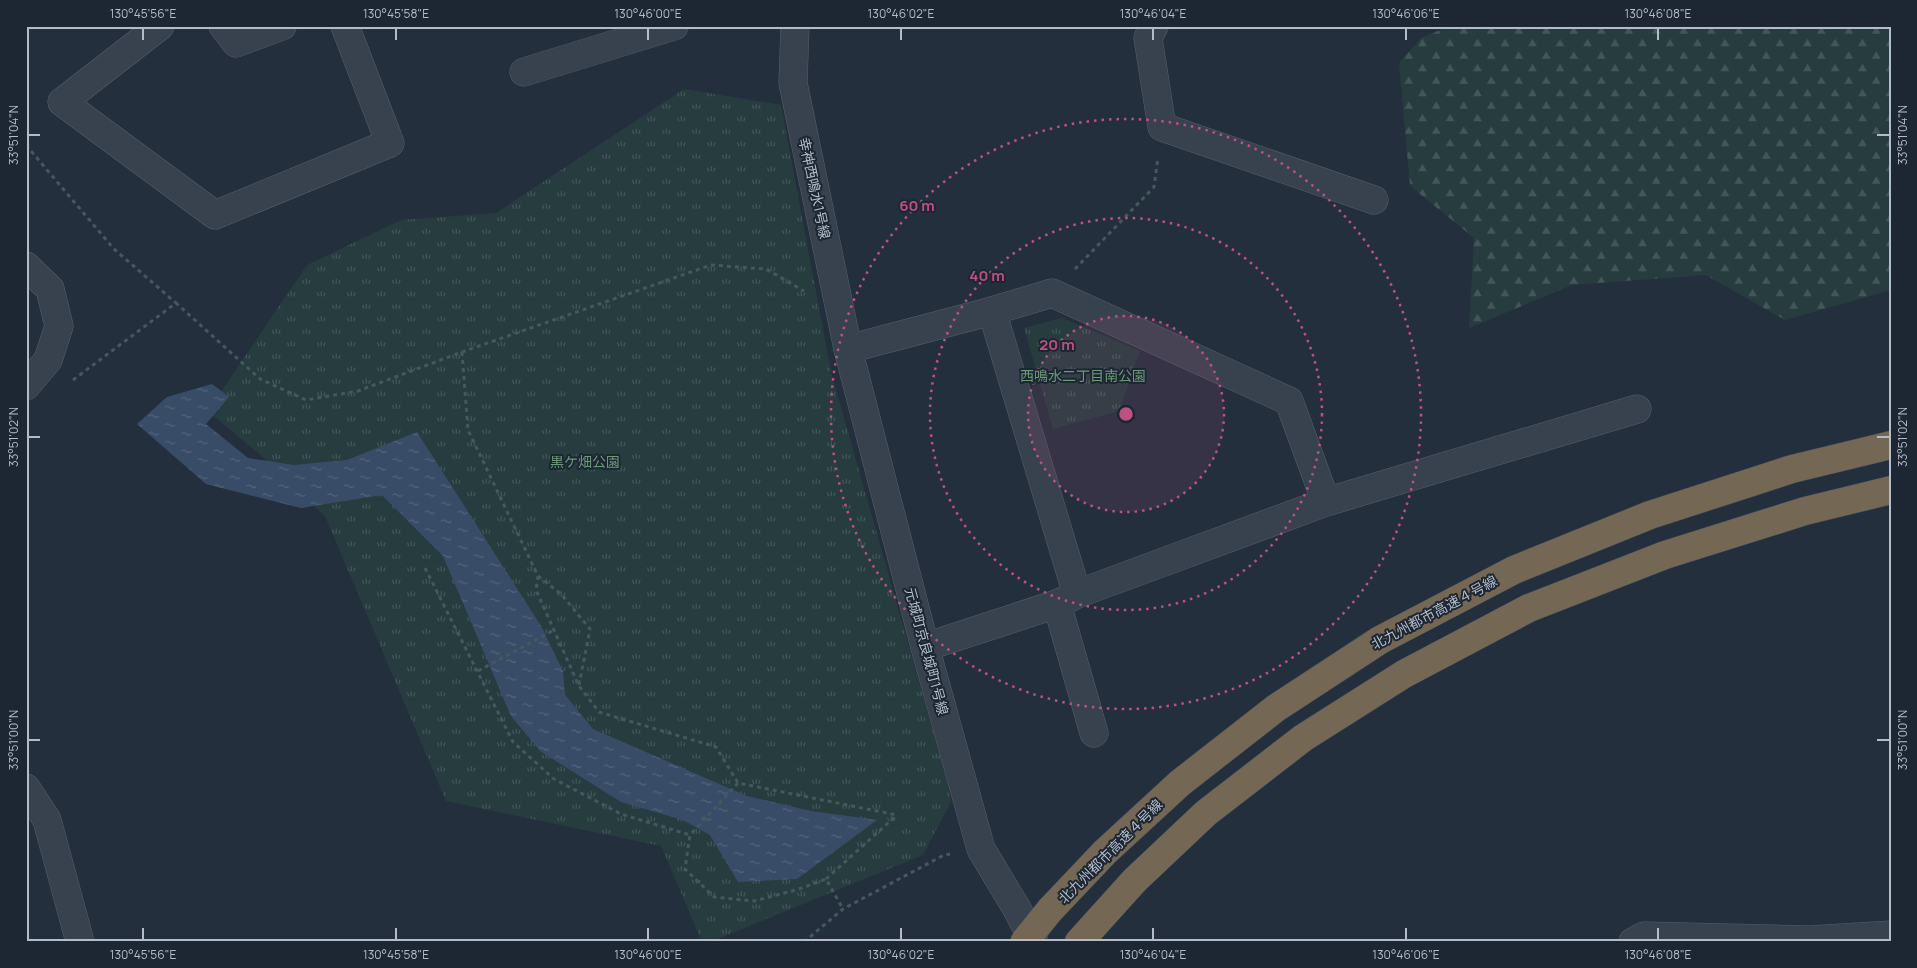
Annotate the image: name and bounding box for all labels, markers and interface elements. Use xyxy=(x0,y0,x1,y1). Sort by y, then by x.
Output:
text: 130°45'56"E xyxy=(110,5,176,22)
text: 130°45'58"E xyxy=(363,5,429,22)
text: 130°46'00"E xyxy=(614,5,682,22)
text: 130°46'02"E xyxy=(868,5,935,22)
text: 130°46'04"E xyxy=(1120,5,1187,22)
text: 130°46'06"E xyxy=(1372,5,1440,22)
text: 130°46'08"E xyxy=(1625,5,1692,22)
text: 33°51'04"N xyxy=(5,105,22,165)
text: 33°51'04"N xyxy=(1894,105,1911,165)
street label: 幸神西鳴水1号線 xyxy=(795,135,835,241)
text: 60 m xyxy=(899,195,935,216)
text: 40 m xyxy=(969,265,1005,286)
text: 20 m xyxy=(1039,334,1075,355)
park label: 西鳴水二丁目南公園 xyxy=(1020,366,1146,385)
centre of rings xyxy=(1117,405,1135,423)
text: 33°51'02"N xyxy=(5,407,22,467)
text: 33°51'02"N xyxy=(1894,407,1911,467)
park label: 黒ケ畑公園 xyxy=(550,452,620,471)
street label: 北九州都市高速４号線 xyxy=(1368,571,1500,653)
street label: 元城町京良城町1号線 xyxy=(901,585,953,717)
text: 33°51'00"N xyxy=(5,710,22,770)
text: 33°51'00"N xyxy=(1894,710,1911,770)
street label: 北九州都市高速４号線 xyxy=(1054,795,1166,907)
text: 130°45'56"E xyxy=(110,946,176,963)
text: 130°45'58"E xyxy=(363,946,429,963)
text: 130°46'00"E xyxy=(614,946,682,963)
text: 130°46'02"E xyxy=(868,946,935,963)
text: 130°46'04"E xyxy=(1120,946,1187,963)
text: 130°46'06"E xyxy=(1372,946,1440,963)
text: 130°46'08"E xyxy=(1625,946,1692,963)

